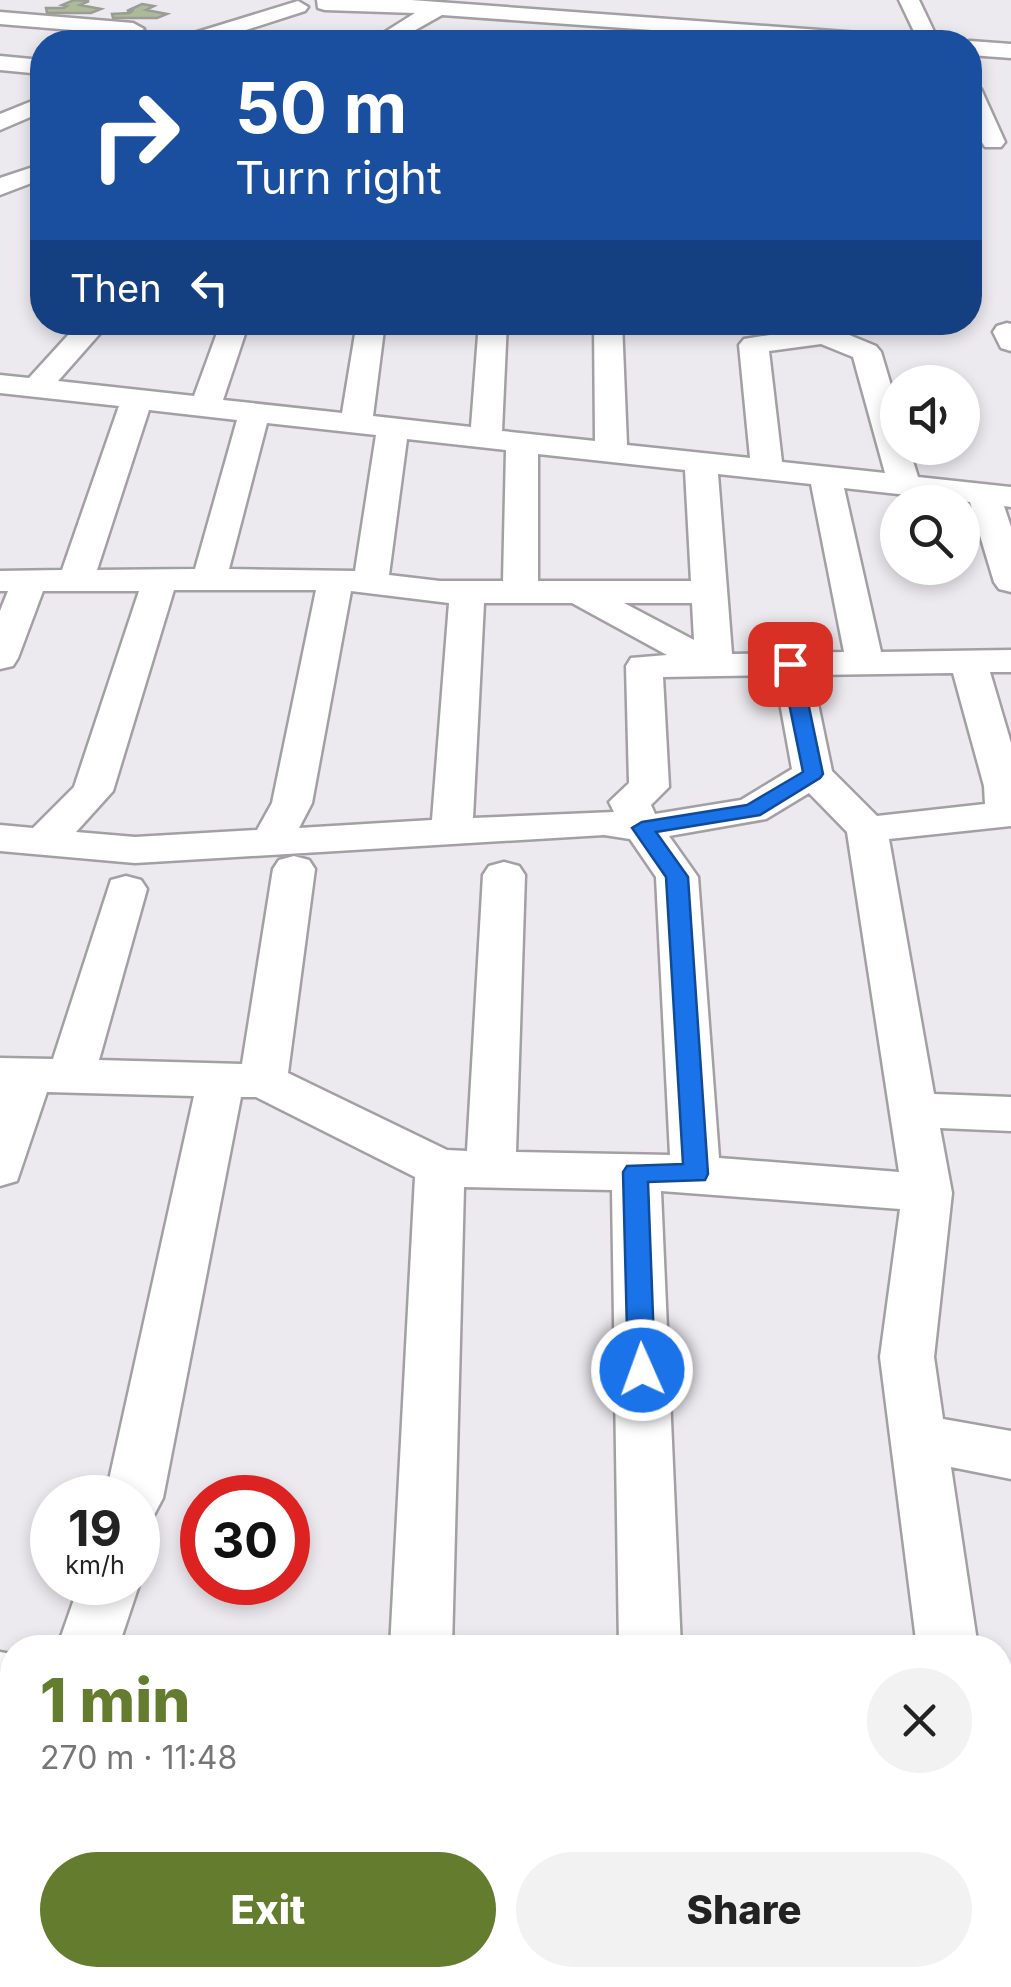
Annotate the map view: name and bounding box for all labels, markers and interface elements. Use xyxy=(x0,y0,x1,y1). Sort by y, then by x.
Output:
text: 50 m xyxy=(235,65,407,150)
icon: right xyxy=(70,70,200,200)
text: Turn right xyxy=(235,150,442,205)
icon: left xyxy=(182,260,237,315)
text: Then xyxy=(70,265,162,311)
map controls xyxy=(880,365,980,585)
button: sound xyxy=(880,365,980,465)
button: search xyxy=(880,485,980,585)
pin xyxy=(748,622,833,707)
icon: arrive xyxy=(763,637,818,692)
position arrow xyxy=(590,1318,694,1422)
speed limit sign: 30 xyxy=(180,1475,310,1605)
text: 19 xyxy=(68,1498,122,1558)
text: km/h xyxy=(65,1550,125,1580)
text: 1 min xyxy=(40,1664,190,1736)
button: close xyxy=(867,1668,972,1773)
text: 270 m · 11:48 xyxy=(40,1738,237,1777)
button: Exit xyxy=(40,1852,496,1967)
button: Share xyxy=(516,1852,972,1967)

